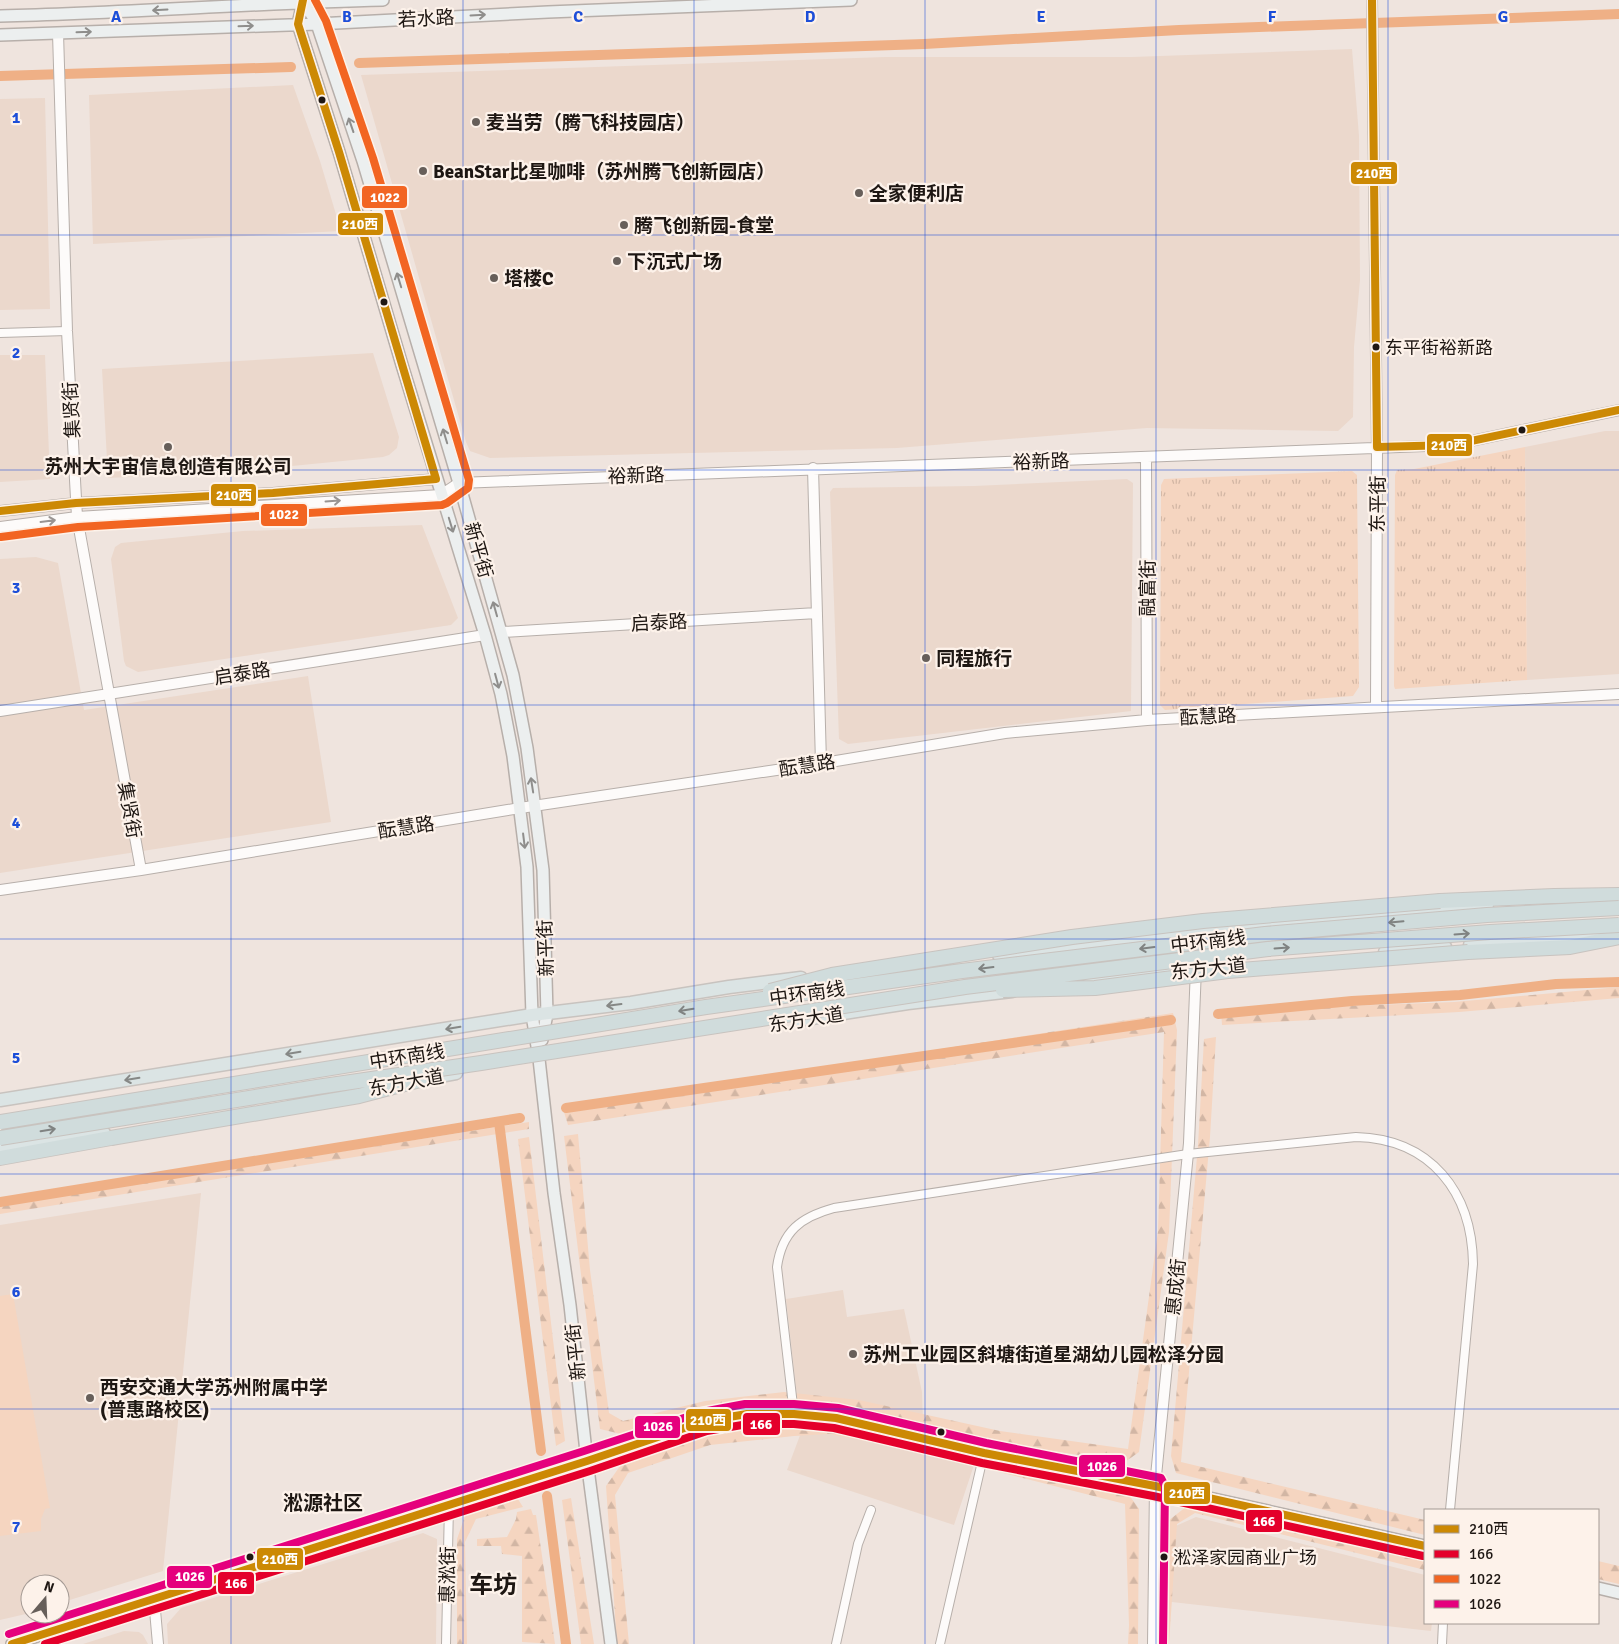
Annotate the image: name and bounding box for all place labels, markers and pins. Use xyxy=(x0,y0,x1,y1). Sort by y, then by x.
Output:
unlabelled marker xyxy=(317,95,327,105)
place label: 麦当劳（腾飞科技园店） xyxy=(486,111,695,135)
marker: 麦当劳（腾飞科技园店） xyxy=(470,116,482,128)
place label: BeanStar比星咖啡（苏州腾飞创新园店） xyxy=(433,160,775,184)
marker: BeanStar比星咖啡（苏州腾飞创新园店） xyxy=(417,165,429,177)
place label: 全家便利店 xyxy=(869,182,964,206)
marker: 全家便利店 xyxy=(853,187,865,199)
place label: 腾飞创新园-食堂 xyxy=(634,214,774,238)
marker: 腾飞创新园-食堂 xyxy=(618,219,630,231)
place label: 下沉式广场 xyxy=(627,250,722,274)
marker: 下沉式广场 xyxy=(611,255,623,267)
place label: 塔楼C xyxy=(504,267,554,291)
marker: 塔楼C xyxy=(488,272,500,284)
unlabelled marker xyxy=(379,297,389,307)
place label: 东平街裕新路 xyxy=(1385,337,1493,359)
marker: 东平街裕新路 xyxy=(1371,342,1381,352)
unlabelled marker xyxy=(1517,425,1527,435)
marker: 苏州大宇宙信息创造有限公司 xyxy=(162,441,174,453)
place label: 苏州大宇宙信息创造有限公司 xyxy=(44,455,292,479)
place label: 同程旅行 xyxy=(936,647,1012,671)
marker: 同程旅行 xyxy=(920,652,932,664)
place label: 苏州工业园区斜塘街道星湖幼儿园松泽分园 xyxy=(863,1343,1224,1367)
marker: 苏州工业园区斜塘街道星湖幼儿园松泽分园 xyxy=(847,1348,859,1360)
place label: 西安交通大学苏州附属中学 (普惠路校区) xyxy=(100,1376,328,1422)
marker: 西安交通大学苏州附属中学 (普惠路校区) xyxy=(84,1392,96,1404)
unlabelled marker xyxy=(936,1427,946,1437)
place label: 淞泽家园商业广场 xyxy=(1173,1547,1317,1569)
unlabelled marker xyxy=(245,1552,255,1562)
marker: 淞泽家园商业广场 xyxy=(1159,1552,1169,1562)

